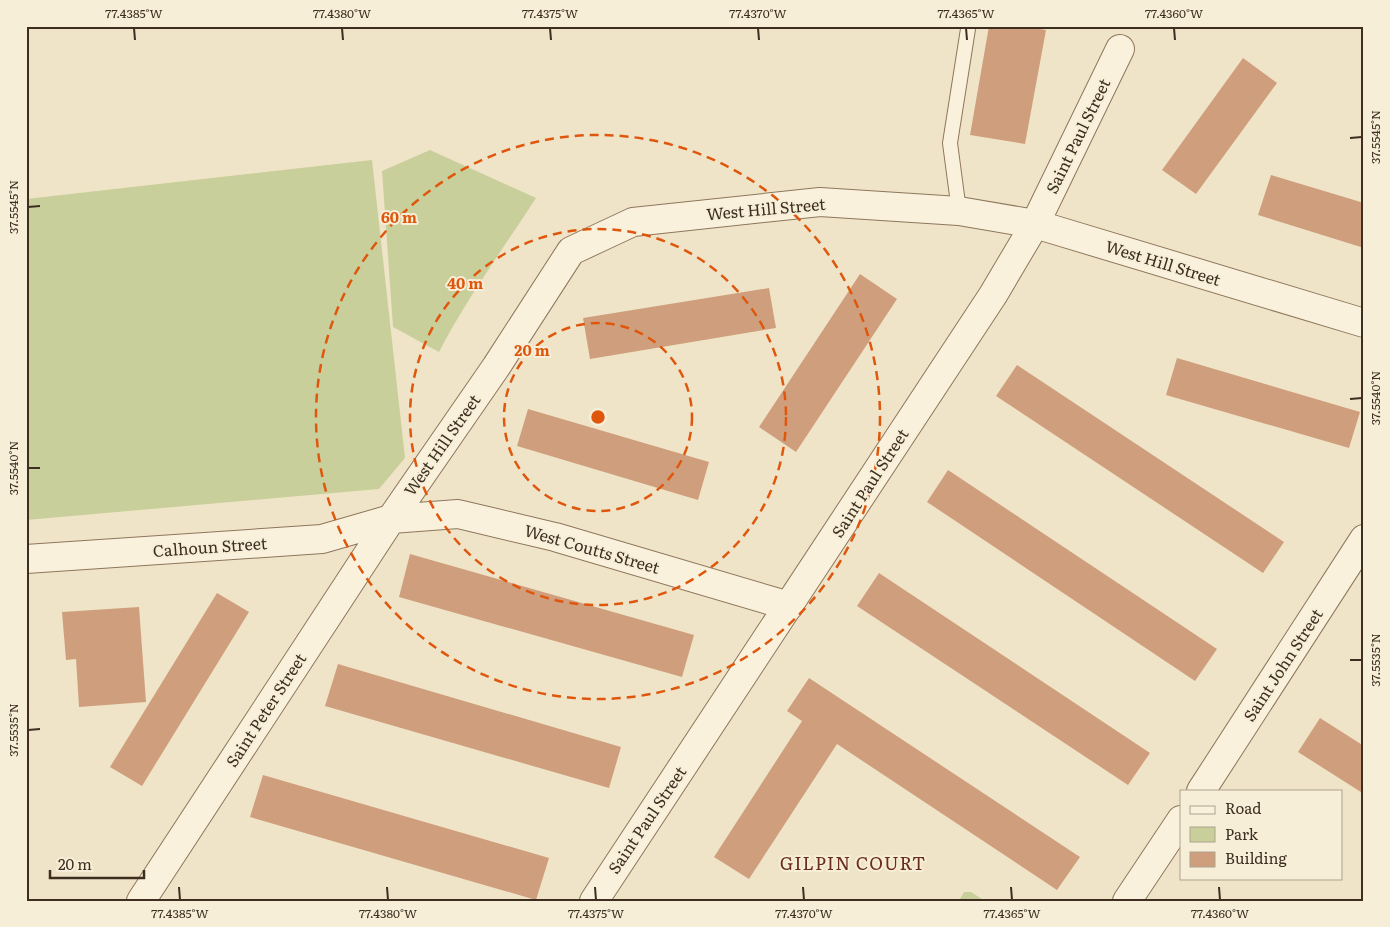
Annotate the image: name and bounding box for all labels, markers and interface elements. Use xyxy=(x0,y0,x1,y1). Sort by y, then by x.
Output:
text: 77.4385°W xyxy=(105,4,163,22)
text: 77.4380°W xyxy=(313,4,371,22)
text: 77.4375°W xyxy=(522,4,578,22)
text: 77.4370°W xyxy=(729,4,787,22)
text: 77.4365°W xyxy=(937,4,995,22)
text: 77.4360°W xyxy=(1145,4,1203,22)
street label: Saint Paul Street xyxy=(1039,73,1116,197)
text: 37.5545°N xyxy=(1366,110,1384,164)
text: 37.5545°N xyxy=(4,180,22,234)
street label: West Hill Street xyxy=(705,191,827,225)
text: 60 m xyxy=(381,205,417,228)
street label: West Hill Street xyxy=(1103,233,1224,291)
text: 40 m xyxy=(447,271,483,294)
text: 20 m xyxy=(514,338,550,361)
text: 37.5540°N xyxy=(1366,371,1384,425)
street label: West Hill Street xyxy=(397,388,486,500)
centre of rings xyxy=(589,408,607,426)
street label: Saint Paul Street xyxy=(825,423,914,542)
text: 37.5540°N xyxy=(4,441,22,495)
street label: West Coutts Street xyxy=(522,517,663,579)
street label: Calhoun Street xyxy=(152,530,268,562)
street label: Saint John Street xyxy=(1237,603,1328,726)
text: 37.5535°N xyxy=(1366,633,1384,687)
street label: Saint Peter Street xyxy=(219,647,311,771)
text: 37.5535°N xyxy=(4,703,22,757)
street label: Saint Paul Street xyxy=(601,760,691,878)
legend xyxy=(1180,790,1342,880)
text: Road xyxy=(1225,796,1261,819)
text: Park xyxy=(1225,822,1259,845)
text: Building xyxy=(1225,846,1287,869)
scale bar xyxy=(50,847,144,879)
district label: GILPIN COURT xyxy=(780,849,926,876)
text: 20 m xyxy=(58,852,92,875)
text: 77.4385°W xyxy=(151,904,209,922)
text: 77.4380°W xyxy=(359,904,417,922)
text: 77.4375°W xyxy=(568,904,624,922)
text: 77.4370°W xyxy=(775,904,833,922)
text: 77.4365°W xyxy=(983,904,1041,922)
text: 77.4360°W xyxy=(1191,904,1249,922)

